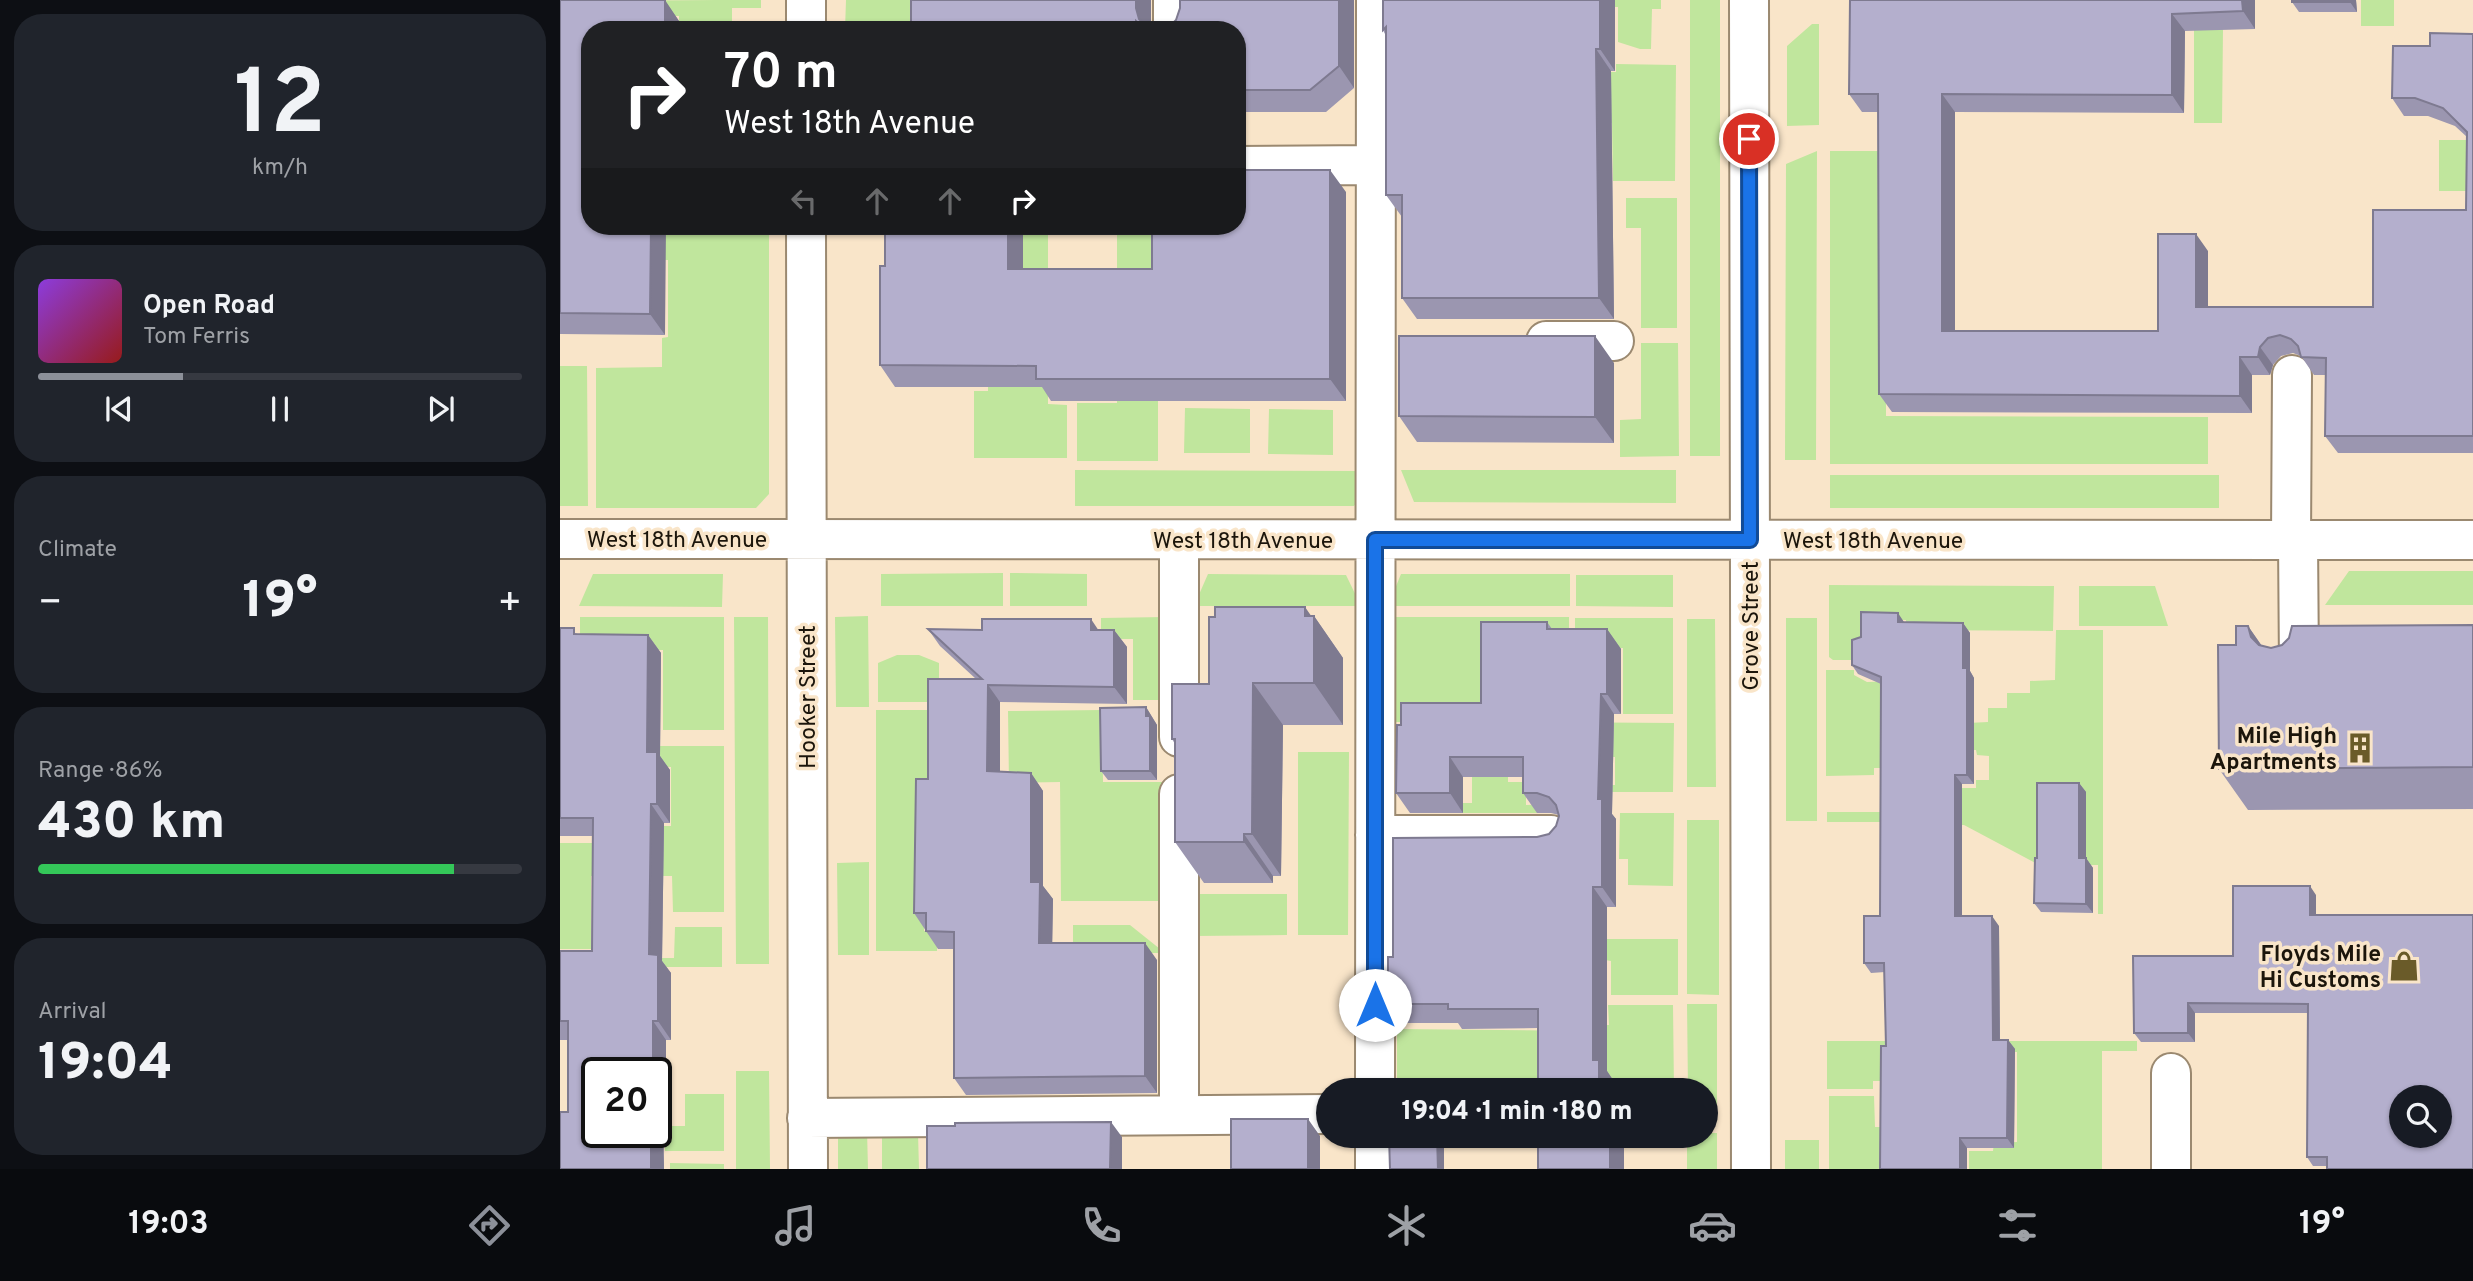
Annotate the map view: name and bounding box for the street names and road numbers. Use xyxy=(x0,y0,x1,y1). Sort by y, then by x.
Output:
street label: West 18th Avenue xyxy=(587,527,767,556)
street label: West 18th Avenue xyxy=(1153,528,1333,557)
street label: West 18th Avenue xyxy=(1783,528,1963,557)
street label: Grove Street xyxy=(1738,561,1767,691)
street label: Hooker Street xyxy=(795,625,824,769)

